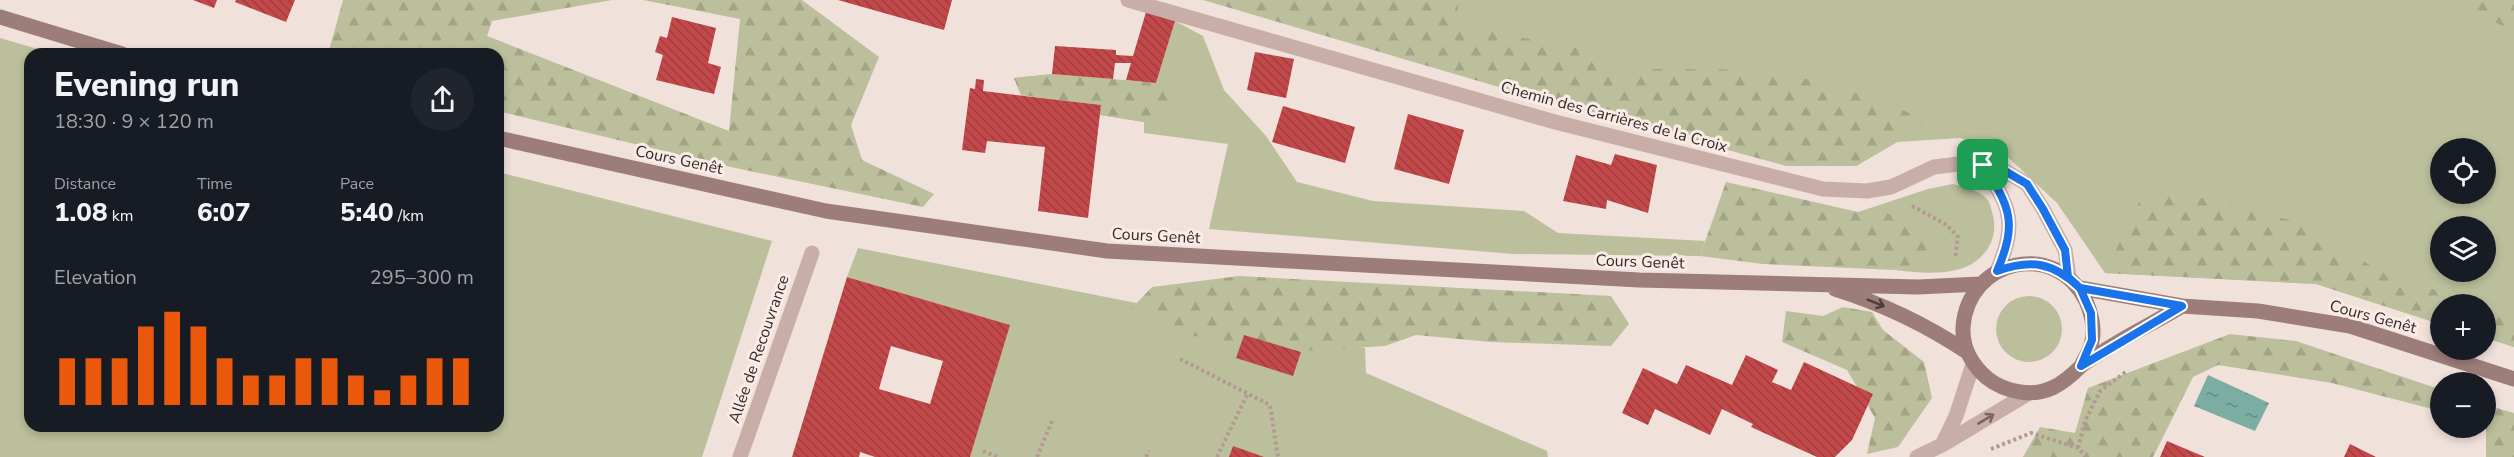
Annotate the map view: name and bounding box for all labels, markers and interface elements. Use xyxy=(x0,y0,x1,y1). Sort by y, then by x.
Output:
text: Evening run xyxy=(54,63,239,108)
button: share xyxy=(411,68,474,131)
street label: Chemin des Carrières de la Croix xyxy=(1498,76,1730,158)
text: 18:30 · 9 × 120 m xyxy=(54,108,214,135)
map controls xyxy=(2430,138,2496,438)
button: locate xyxy=(2430,138,2496,204)
pin xyxy=(1957,139,2008,190)
street label: Cours Genêt xyxy=(633,140,725,180)
icon: arrive xyxy=(1966,148,1999,181)
text: Distance xyxy=(54,173,116,195)
text: Time xyxy=(197,173,233,195)
text: Pace xyxy=(340,173,374,195)
text: 1.08 xyxy=(54,195,108,230)
text: 6:07 xyxy=(197,195,251,230)
text: 5:40 xyxy=(340,195,394,230)
text: km xyxy=(108,205,133,227)
text: /km xyxy=(394,205,424,227)
button: layers xyxy=(2430,216,2496,282)
street label: Cours Genêt xyxy=(1111,223,1201,249)
street label: Cours Genêt xyxy=(1595,249,1685,275)
text: Elevation xyxy=(54,264,137,291)
text: 295–300 m xyxy=(370,264,474,291)
street label: Allée de Recouvrance xyxy=(723,272,795,426)
button: + xyxy=(2430,294,2496,360)
street label: Cours Genêt xyxy=(2327,295,2419,339)
one-way arrow xyxy=(1867,298,1885,309)
button: − xyxy=(2430,372,2496,438)
one-way arrow xyxy=(1977,413,1994,425)

